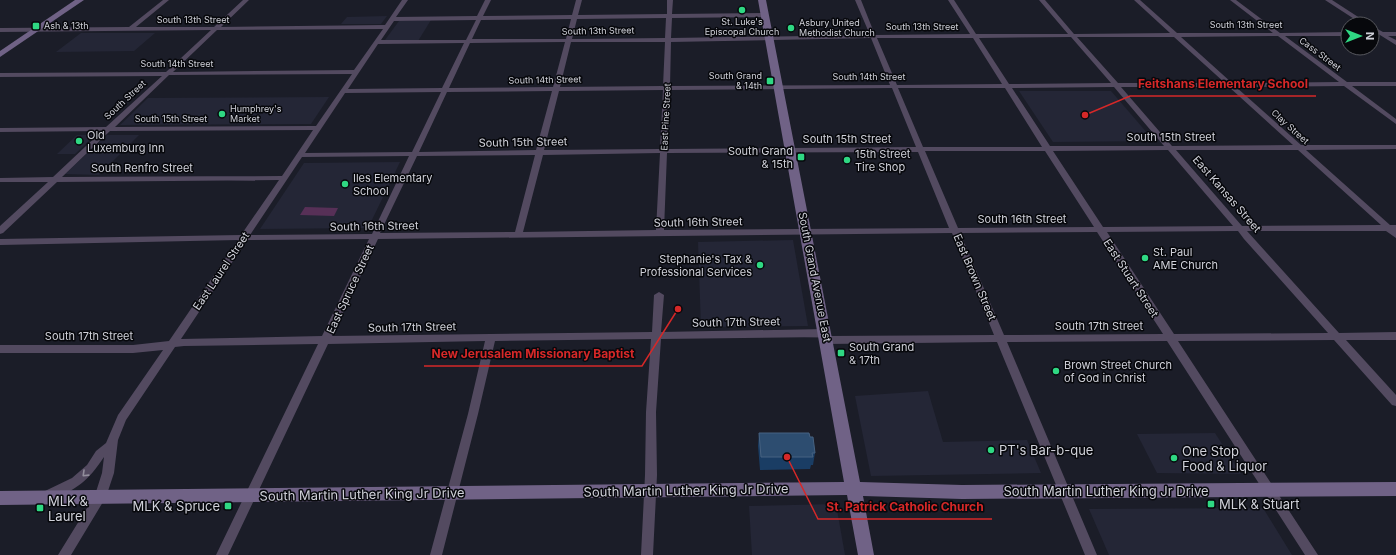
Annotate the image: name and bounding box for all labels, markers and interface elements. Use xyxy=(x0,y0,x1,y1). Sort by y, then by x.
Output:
marker: St. Luke's Episcopal Church xyxy=(737,5,747,15)
street label: South 13th Street xyxy=(157,14,229,25)
place label: St. Luke's Episcopal Church xyxy=(705,16,779,37)
north arrow xyxy=(1340,16,1380,56)
place label: Asbury United Methodist Church xyxy=(799,17,875,38)
street label: South 13th Street xyxy=(1210,19,1282,30)
place label: Ash & 13th xyxy=(44,20,89,31)
marker: Ash & 13th xyxy=(31,21,41,31)
street label: South 13th Street xyxy=(886,21,958,32)
marker: Asbury United Methodist Church xyxy=(786,23,796,33)
street label: South 13th Street xyxy=(562,24,634,37)
text: N xyxy=(1363,32,1377,40)
street label: Cass Street xyxy=(1297,34,1343,73)
street label: South 14th Street xyxy=(141,58,214,69)
place label: South Grand & 14th xyxy=(709,70,762,91)
street label: South 14th Street xyxy=(833,71,906,82)
callout: Feitshans Elementary School xyxy=(1130,72,1316,96)
street label: South 14th Street xyxy=(508,73,582,86)
marker: South Grand & 14th xyxy=(765,76,775,86)
text: Feitshans Elementary School xyxy=(1138,76,1308,91)
street label: South Street xyxy=(102,78,148,122)
street label: East Pine Street xyxy=(658,83,673,151)
place label: Humphrey's Market xyxy=(230,103,282,124)
street label: Clay Street xyxy=(1269,107,1311,146)
marker: Humphrey's Market xyxy=(217,109,227,119)
street label: South 15th Street xyxy=(135,113,207,124)
place label: Old Luxemburg Inn xyxy=(87,128,165,155)
street label: South 15th Street xyxy=(1127,130,1216,144)
street label: South 15th Street xyxy=(803,132,892,146)
street label: South 15th Street xyxy=(479,134,568,150)
marker: Old Luxemburg Inn xyxy=(74,136,84,146)
place label: South Grand & 15th xyxy=(728,144,793,171)
place label: 15th Street Tire Shop xyxy=(855,147,911,174)
marker: South Grand & 15th xyxy=(796,152,806,162)
street label: East Kansas Street xyxy=(1190,153,1264,236)
marker: 15th Street Tire Shop xyxy=(842,155,852,165)
street label: South Renfro Street xyxy=(91,161,193,175)
place label: Iles Elementary School xyxy=(353,171,433,198)
marker: Iles Elementary School xyxy=(340,179,350,189)
street label: South Grand Avenue East xyxy=(796,211,835,344)
street label: South 16th Street xyxy=(978,212,1067,226)
street label: South 16th Street xyxy=(653,214,743,230)
street label: South 16th Street xyxy=(329,218,419,234)
street label: East Laurel Street xyxy=(190,229,253,313)
street label: East Brown Street xyxy=(950,232,1000,323)
street label: East Stuart Street xyxy=(1100,236,1162,320)
street label: East Spruce Street xyxy=(323,242,377,336)
place label: St. Paul AME Church xyxy=(1153,245,1218,272)
place label: Stephanie's Tax & Professional Services xyxy=(640,252,752,279)
marker: St. Paul AME Church xyxy=(1140,253,1150,263)
marker: Stephanie's Tax & Professional Services xyxy=(755,260,765,270)
street label: South 17th Street xyxy=(692,314,781,330)
street label: South 17th Street xyxy=(368,319,457,335)
street label: South 17th Street xyxy=(1055,319,1144,333)
street label: South 17th Street xyxy=(45,329,134,343)
place label: South Grand & 17th xyxy=(849,340,914,367)
callout: New Jerusalem Missionary Baptist xyxy=(424,342,642,366)
text: New Jerusalem Missionary Baptist xyxy=(432,346,635,361)
marker: South Grand & 17th xyxy=(836,348,846,358)
place label: Brown Street Church of God in Christ xyxy=(1064,358,1172,385)
marker: Brown Street Church of God in Christ xyxy=(1051,366,1061,376)
place label: PT's Bar-b-que xyxy=(999,442,1093,458)
place label: One Stop Food & Liquor xyxy=(1182,443,1267,474)
marker: PT's Bar-b-que xyxy=(986,445,996,455)
marker: One Stop Food & Liquor xyxy=(1169,453,1179,463)
one-way arrow xyxy=(82,469,90,477)
street label: South Martin Luther King Jr Drive xyxy=(583,480,789,500)
street label: South Martin Luther King Jr Drive xyxy=(1003,483,1209,499)
street label: South Martin Luther King Jr Drive xyxy=(259,484,465,504)
place label: MLK & Laurel xyxy=(48,493,88,524)
callout: St. Patrick Catholic Church xyxy=(818,495,992,519)
place label: MLK & Stuart xyxy=(1219,496,1299,512)
place label: MLK & Spruce xyxy=(133,498,220,514)
text: St. Patrick Catholic Church xyxy=(826,499,984,514)
marker: MLK & Stuart xyxy=(1206,499,1216,509)
marker: MLK & Spruce xyxy=(223,501,233,511)
marker: MLK & Laurel xyxy=(35,503,45,513)

